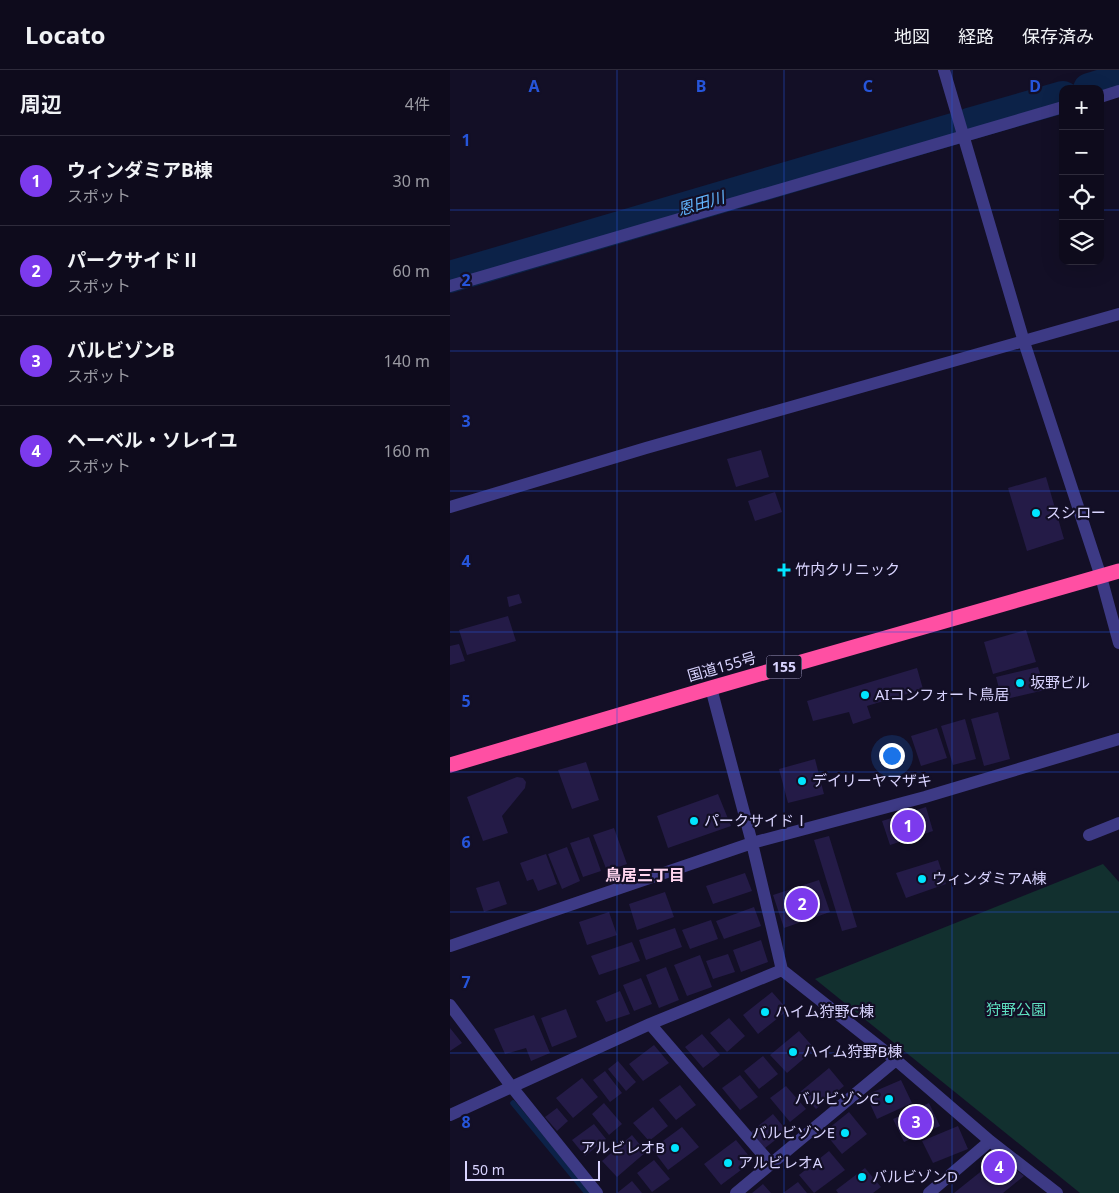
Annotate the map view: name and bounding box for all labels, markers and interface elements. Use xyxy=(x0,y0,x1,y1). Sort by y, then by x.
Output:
text: Locato xyxy=(25,18,106,51)
text: 地図 xyxy=(894,24,930,48)
text: 経路 xyxy=(958,24,994,48)
text: 保存済み xyxy=(1022,24,1094,48)
text: A xyxy=(528,75,540,97)
text: B xyxy=(696,75,706,97)
text: C xyxy=(863,75,873,97)
text: D xyxy=(1029,75,1041,97)
map controls xyxy=(1059,85,1104,265)
button: + xyxy=(1059,85,1104,130)
text: 周辺 xyxy=(20,90,62,118)
text: 4件 xyxy=(405,93,430,115)
text: 1 xyxy=(461,129,471,151)
button: − xyxy=(1059,130,1104,175)
text: ウィンダミアB棟 xyxy=(67,157,213,183)
text: 1 xyxy=(31,170,41,192)
text: 30 m xyxy=(393,170,430,192)
button: locate xyxy=(1059,175,1104,220)
text: スポット xyxy=(67,185,131,207)
water label: 恩田川 xyxy=(675,185,729,220)
button: layers xyxy=(1059,220,1104,265)
text: パークサイドⅡ xyxy=(67,247,200,273)
text: 2 xyxy=(31,260,41,282)
text: 60 m xyxy=(393,260,430,282)
text: 2 xyxy=(461,269,471,291)
text: スポット xyxy=(67,275,131,297)
text: バルビゾンB xyxy=(67,337,175,363)
text: 3 xyxy=(31,350,41,372)
text: 140 m xyxy=(383,350,430,372)
text: スポット xyxy=(67,365,131,387)
text: 3 xyxy=(461,410,471,432)
text: ヘーベル・ソレイユ xyxy=(67,427,238,453)
text: 4 xyxy=(31,440,41,462)
text: 160 m xyxy=(383,440,430,462)
text: スポット xyxy=(67,455,131,477)
place label: スシロー xyxy=(1046,502,1106,522)
marker: スシロー xyxy=(1030,507,1042,519)
text: 4 xyxy=(461,550,471,572)
place label: 竹内クリニック xyxy=(795,559,900,579)
marker: 竹内クリニック xyxy=(777,563,791,577)
street label: 国道155号 xyxy=(685,647,758,685)
road number: 155 xyxy=(766,656,802,678)
place label: 坂野ビル xyxy=(1030,672,1090,692)
marker: 坂野ビル xyxy=(1014,677,1026,689)
place label: AIコンフォート鳥居 xyxy=(875,684,1009,704)
marker: AIコンフォート鳥居 xyxy=(859,689,871,701)
text: 5 xyxy=(461,690,471,712)
your location xyxy=(879,743,905,769)
place label: デイリーヤマザキ xyxy=(812,770,932,790)
marker: デイリーヤマザキ xyxy=(796,775,808,787)
pin: 1 xyxy=(892,807,924,845)
place label: パークサイドⅠ xyxy=(704,810,809,830)
marker: パークサイドⅠ xyxy=(688,815,700,827)
text: 6 xyxy=(461,831,471,853)
district label: 鳥居三丁目 xyxy=(605,864,685,886)
place label: ウィンダミアA棟 xyxy=(932,868,1047,888)
marker: ウィンダミアA棟 xyxy=(916,873,928,885)
pin: 2 xyxy=(786,885,818,923)
text: 7 xyxy=(461,971,471,993)
park label: 狩野公園 xyxy=(986,999,1046,1019)
place label: ハイム狩野C棟 xyxy=(775,1001,874,1021)
marker: ハイム狩野C棟 xyxy=(759,1006,771,1018)
place label: ハイム狩野B棟 xyxy=(803,1041,902,1061)
marker: ハイム狩野B棟 xyxy=(787,1046,799,1058)
place label: バルビゾンC xyxy=(795,1088,880,1108)
marker: バルビゾンC xyxy=(883,1093,895,1105)
pin: 3 xyxy=(900,1103,932,1141)
text: 8 xyxy=(461,1111,471,1133)
place label: バルビゾンE xyxy=(752,1122,835,1142)
marker: バルビゾンE xyxy=(839,1127,851,1139)
place label: アルビレオB xyxy=(580,1137,665,1157)
marker: アルビレオB xyxy=(669,1142,681,1154)
pin: 4 xyxy=(983,1148,1015,1186)
place label: アルビレオA xyxy=(738,1152,823,1172)
marker: アルビレオA xyxy=(722,1157,734,1169)
scale bar xyxy=(465,1158,600,1181)
text: 50 m xyxy=(472,1160,505,1179)
place label: バルビゾンD xyxy=(872,1166,958,1186)
marker: バルビゾンD xyxy=(856,1171,868,1183)

